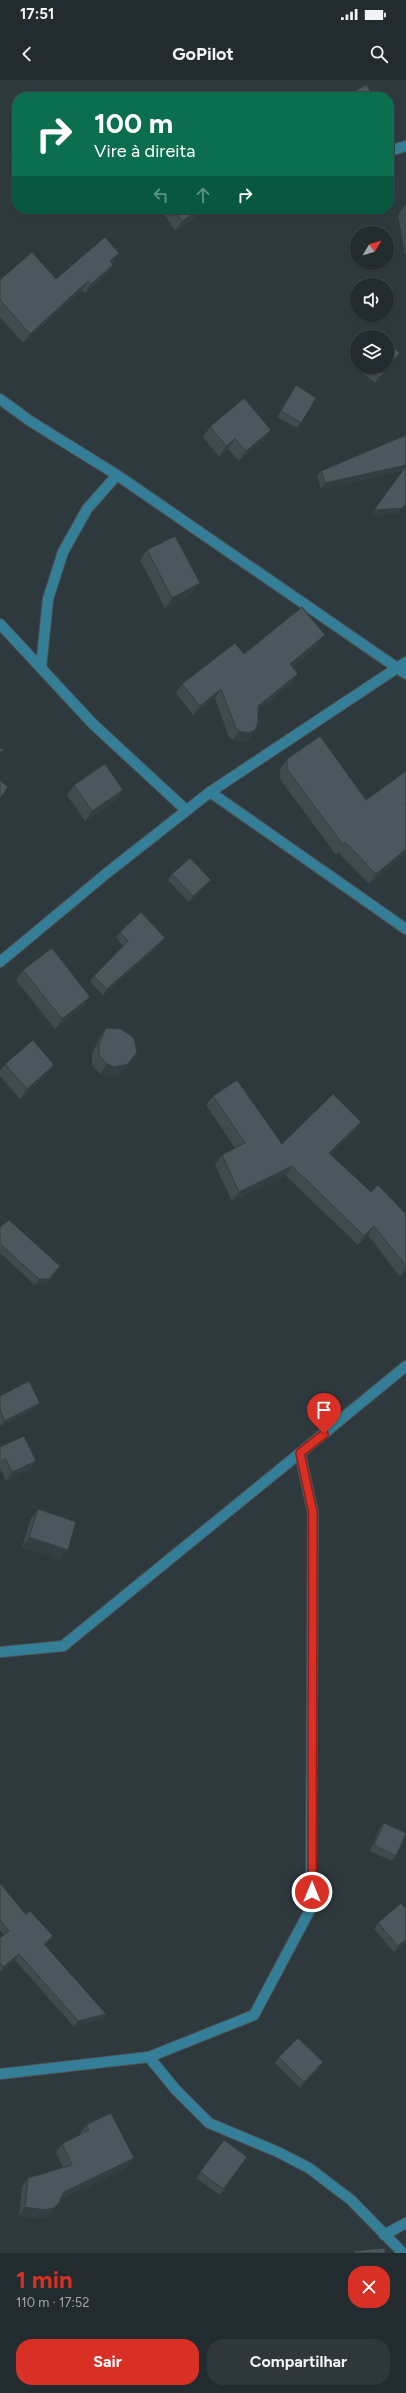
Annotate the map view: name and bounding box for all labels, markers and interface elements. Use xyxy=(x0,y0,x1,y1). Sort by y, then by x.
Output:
text: 17:51 xyxy=(20,5,54,23)
icon: back xyxy=(16,43,38,65)
text: GoPilot xyxy=(172,43,234,65)
icon: search xyxy=(368,43,390,65)
text: 100 m xyxy=(94,106,173,140)
icon: right xyxy=(28,108,80,160)
text: Vire à direita xyxy=(94,140,195,162)
icon: left xyxy=(150,184,172,206)
icon: ahead xyxy=(192,184,214,206)
icon: right xyxy=(234,184,256,206)
north arrow xyxy=(350,226,394,270)
map controls xyxy=(350,226,394,374)
button: sound xyxy=(350,278,394,322)
button: layers xyxy=(350,330,394,374)
pin xyxy=(307,1393,341,1434)
icon: arrive xyxy=(313,1399,335,1421)
position arrow xyxy=(291,1871,333,1913)
text: 1 min xyxy=(16,2265,73,2294)
button: close xyxy=(348,2266,390,2308)
text: 110 m · 17:52 xyxy=(16,2295,89,2310)
button: Sair xyxy=(16,2339,199,2385)
button: Compartilhar xyxy=(207,2339,390,2385)

